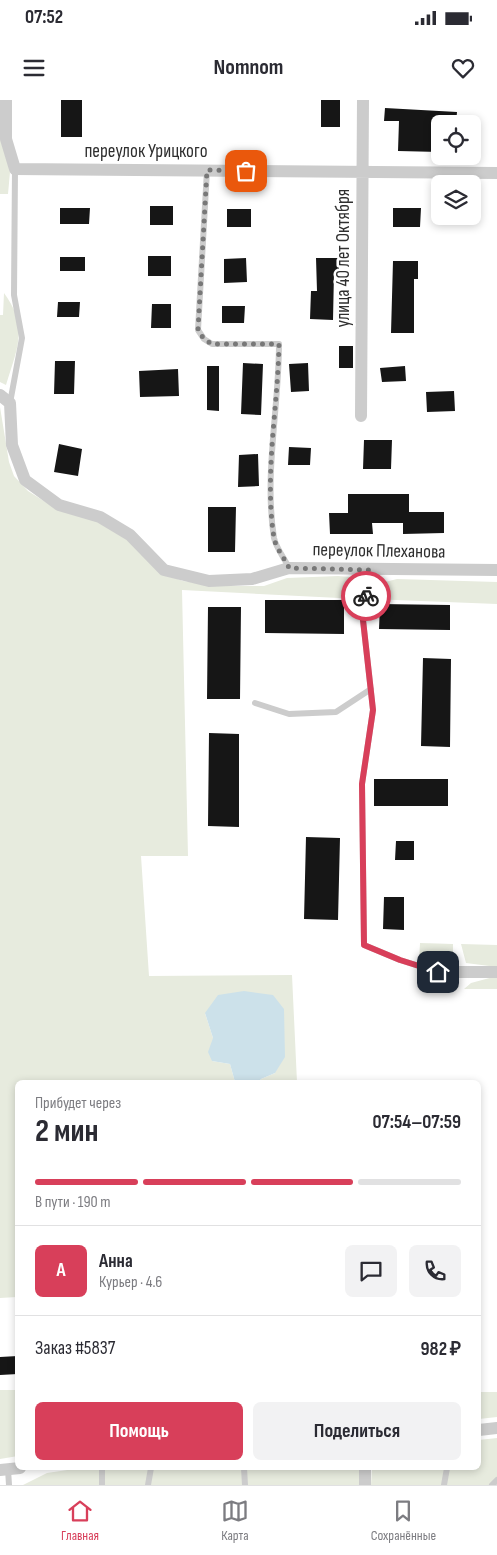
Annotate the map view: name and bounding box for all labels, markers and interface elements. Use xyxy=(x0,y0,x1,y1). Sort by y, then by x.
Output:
text: 07:52 xyxy=(25,6,63,29)
icon: menu xyxy=(20,54,48,82)
text: Nomnom xyxy=(214,54,283,81)
icon: heart xyxy=(449,54,477,82)
map controls xyxy=(431,115,481,225)
button: locate xyxy=(431,115,481,165)
street label: переулок Урицкого xyxy=(84,140,208,163)
pin xyxy=(225,150,267,192)
icon: bag xyxy=(232,157,260,185)
button: layers xyxy=(431,175,481,225)
street label: улица 40 лет Октября xyxy=(332,189,355,327)
street label: переулок Плеханова xyxy=(312,538,446,564)
courier xyxy=(341,571,391,621)
icon: bike xyxy=(352,582,380,610)
pin xyxy=(417,951,459,993)
icon: home xyxy=(424,958,452,986)
text: Прибудет через xyxy=(35,1094,121,1113)
text: 07:54–07:59 xyxy=(373,1111,461,1134)
text: 2 мин xyxy=(35,1112,99,1151)
text: В пути · 190 m xyxy=(35,1193,111,1212)
button: chat xyxy=(345,1245,397,1297)
button: phone xyxy=(409,1245,461,1297)
text: Анна xyxy=(99,1250,133,1273)
text: А xyxy=(56,1259,66,1282)
text: Курьер · 4.6 xyxy=(99,1273,162,1292)
text: Заказ #5837 xyxy=(35,1337,115,1360)
text: 982 ₽ xyxy=(421,1338,461,1361)
button: Помощь xyxy=(35,1402,243,1460)
button: Поделиться xyxy=(253,1402,461,1460)
tab: Главная xyxy=(61,1497,99,1544)
tab: Карта xyxy=(221,1497,249,1544)
tab: Сохранённые xyxy=(371,1497,436,1544)

